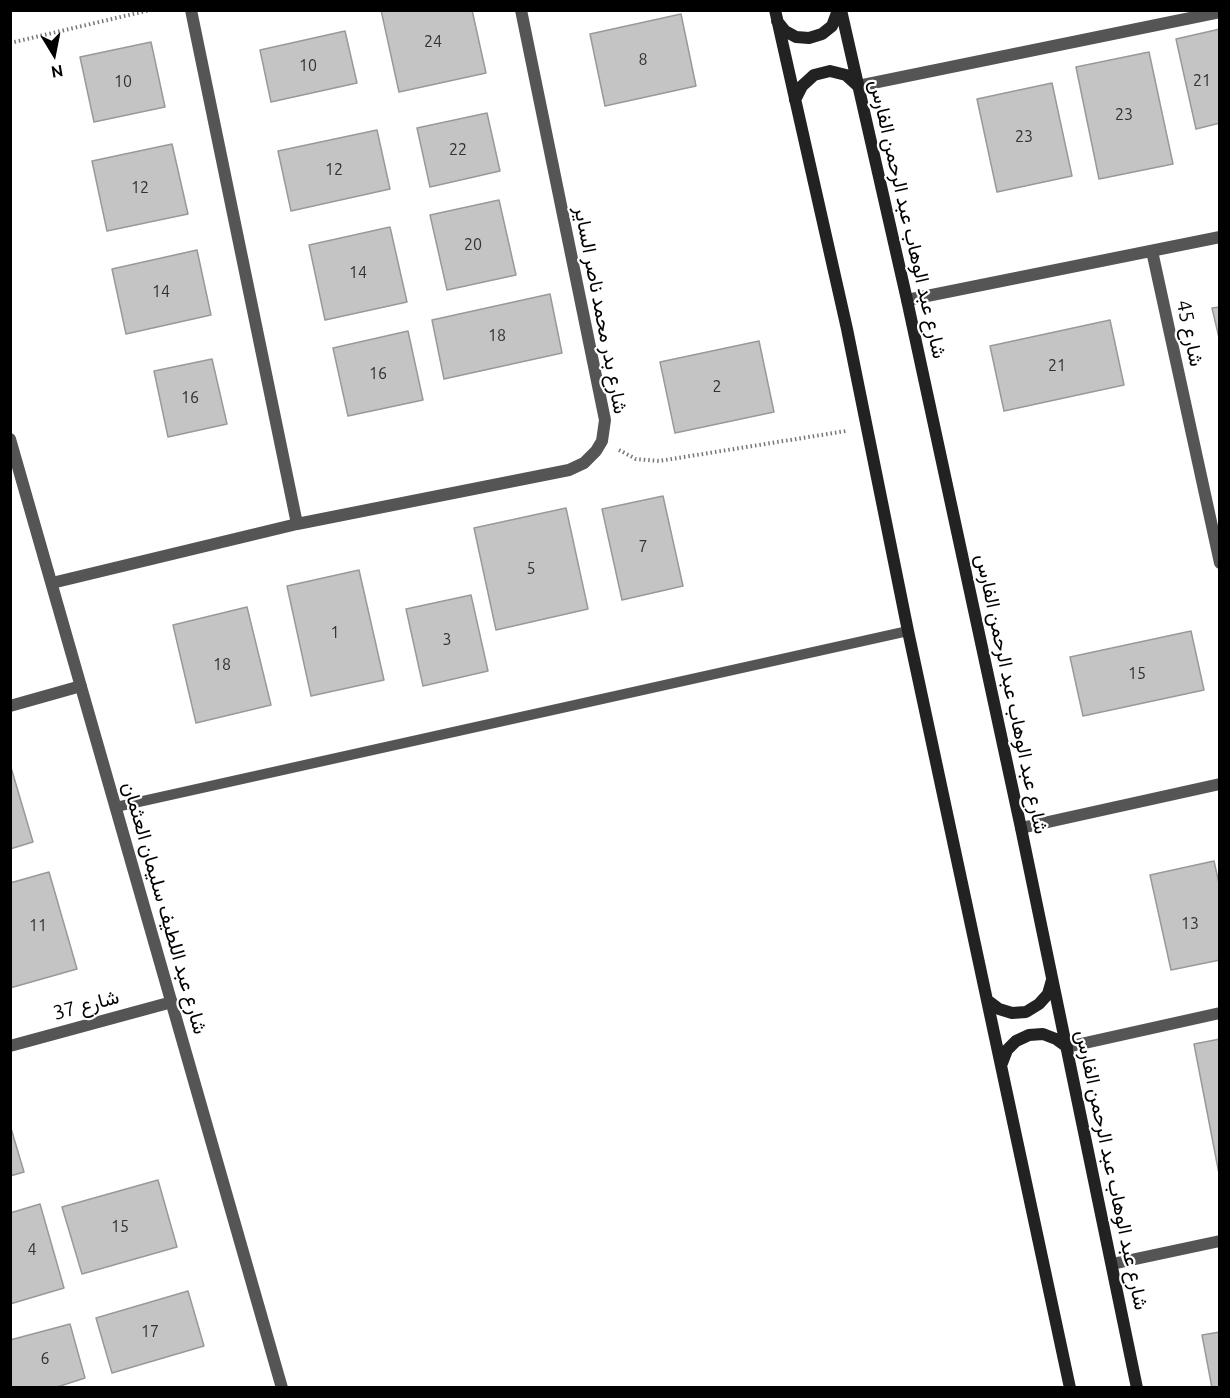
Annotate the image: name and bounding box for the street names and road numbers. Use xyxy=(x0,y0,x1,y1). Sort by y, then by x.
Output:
street label: شارع عبد الوهاب عبد الرحمن الفارس xyxy=(864,77,952,361)
street label: شارع بدر محمد ناصر الساير xyxy=(569,204,633,416)
street label: شارع 45 xyxy=(1171,298,1209,368)
street label: شارع عبد الوهاب عبد الرحمن الفارس xyxy=(971,552,1053,836)
street label: شارع عبد اللطيف سليمان العثمان xyxy=(117,779,213,1037)
street label: شارع 37 xyxy=(50,985,122,1025)
street label: شارع عبد الوهاب عبد الرحمن الفارس xyxy=(1071,1028,1153,1312)

